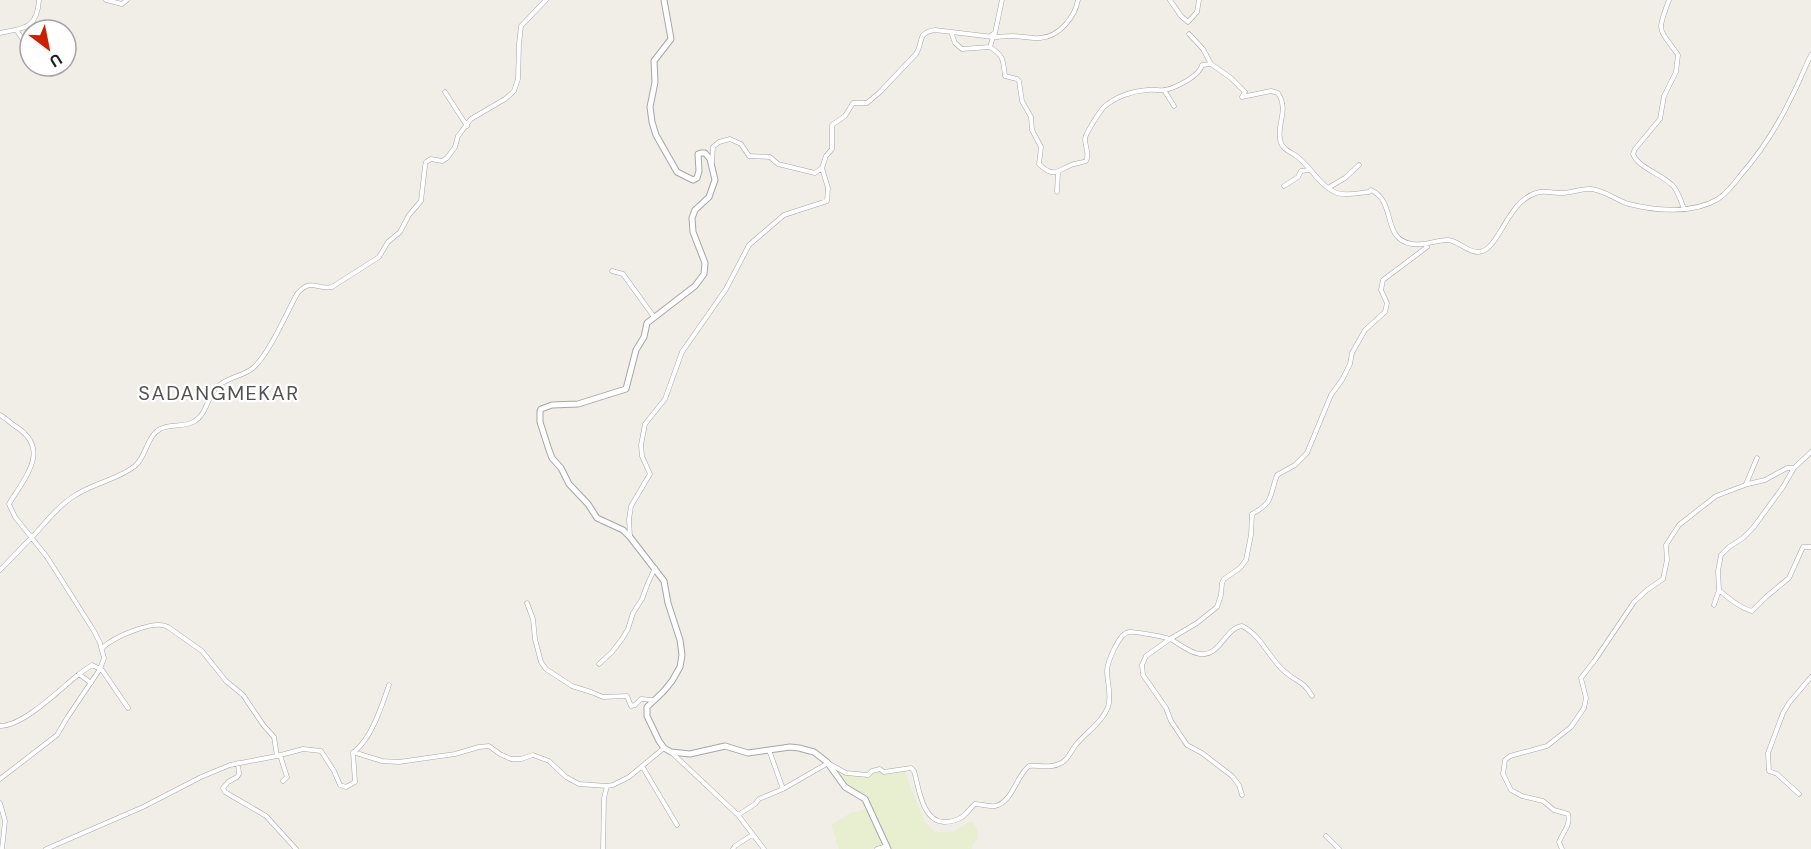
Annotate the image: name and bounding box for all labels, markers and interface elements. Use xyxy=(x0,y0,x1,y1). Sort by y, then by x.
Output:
north arrow xyxy=(18,18,78,78)
text: U xyxy=(45,48,66,72)
district label: SADANGMEKAR xyxy=(138,380,300,406)

